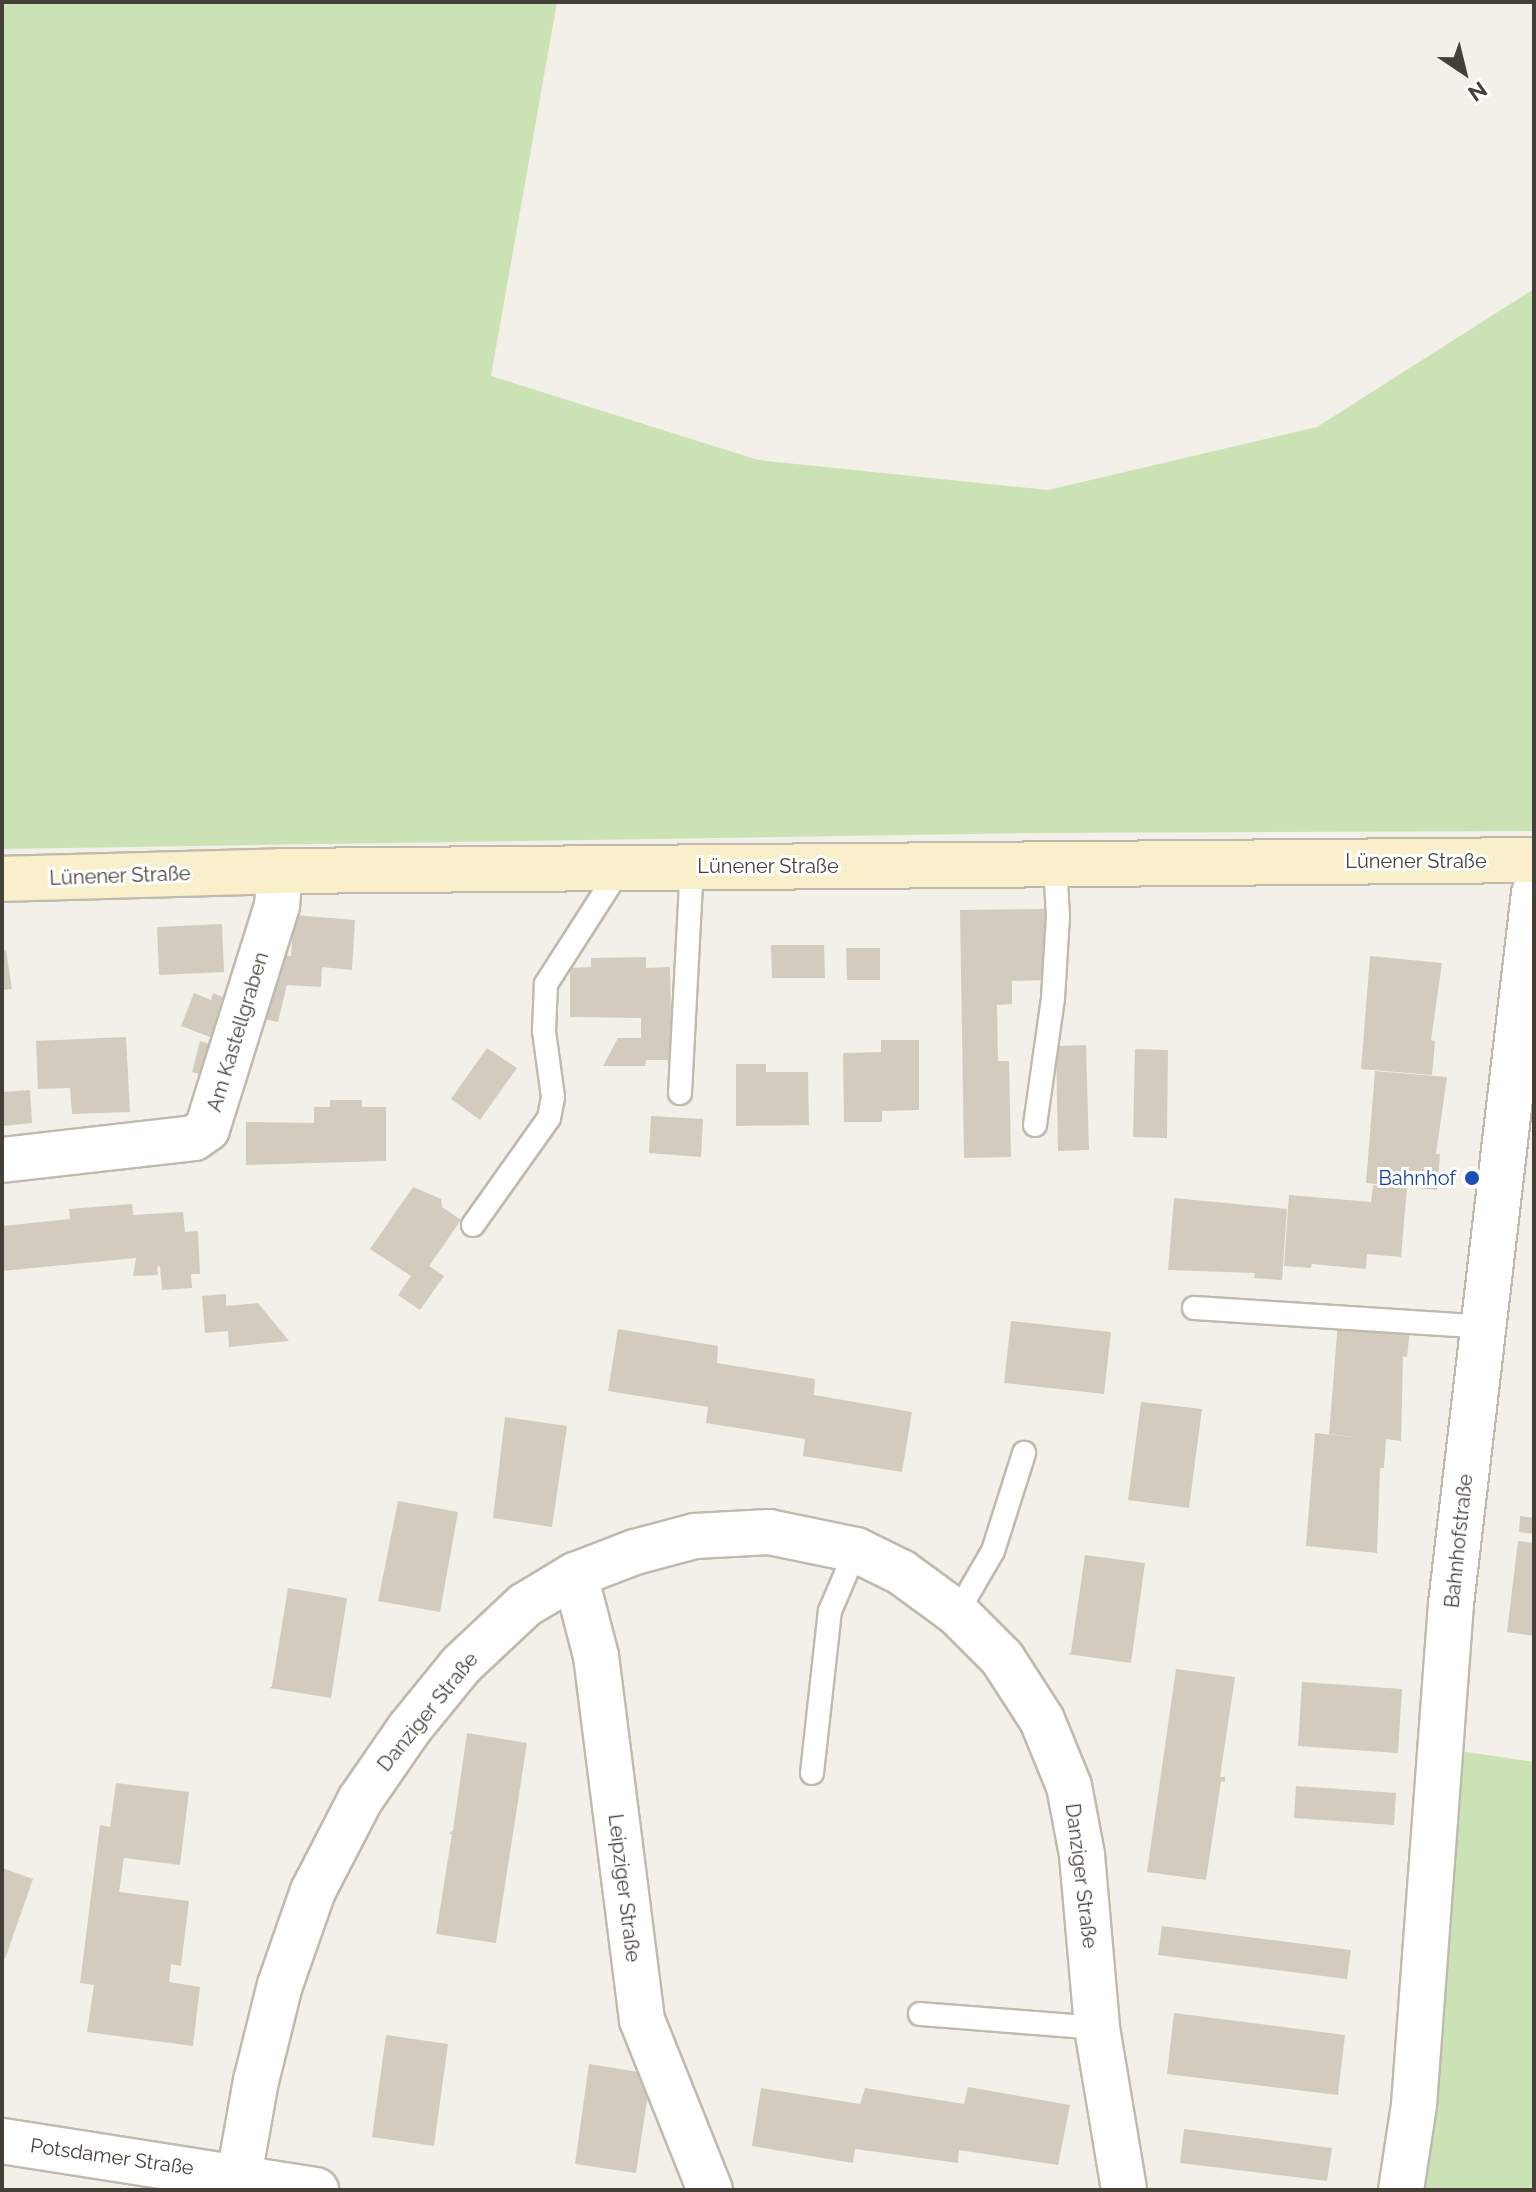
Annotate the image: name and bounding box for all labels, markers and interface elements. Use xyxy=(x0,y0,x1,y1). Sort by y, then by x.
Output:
north arrow xyxy=(1424,32,1504,112)
text: N xyxy=(1463,76,1492,107)
street label: Lünener Straße xyxy=(1345,849,1487,873)
street label: Lünener Straße xyxy=(697,854,839,878)
street label: Lünener Straße xyxy=(49,862,191,890)
street label: Am Kastellgraben xyxy=(202,949,274,1115)
place label: Bahnhof xyxy=(1378,1166,1456,1190)
marker: Bahnhof xyxy=(1463,1169,1481,1187)
street label: Bahnhofstraße xyxy=(1440,1473,1478,1609)
street label: Danziger Straße xyxy=(373,1648,483,1776)
street label: Danziger Straße xyxy=(1060,1802,1102,1950)
street label: Leipziger Straße xyxy=(603,1812,645,1964)
street label: Potsdamer Straße xyxy=(29,2134,195,2180)

